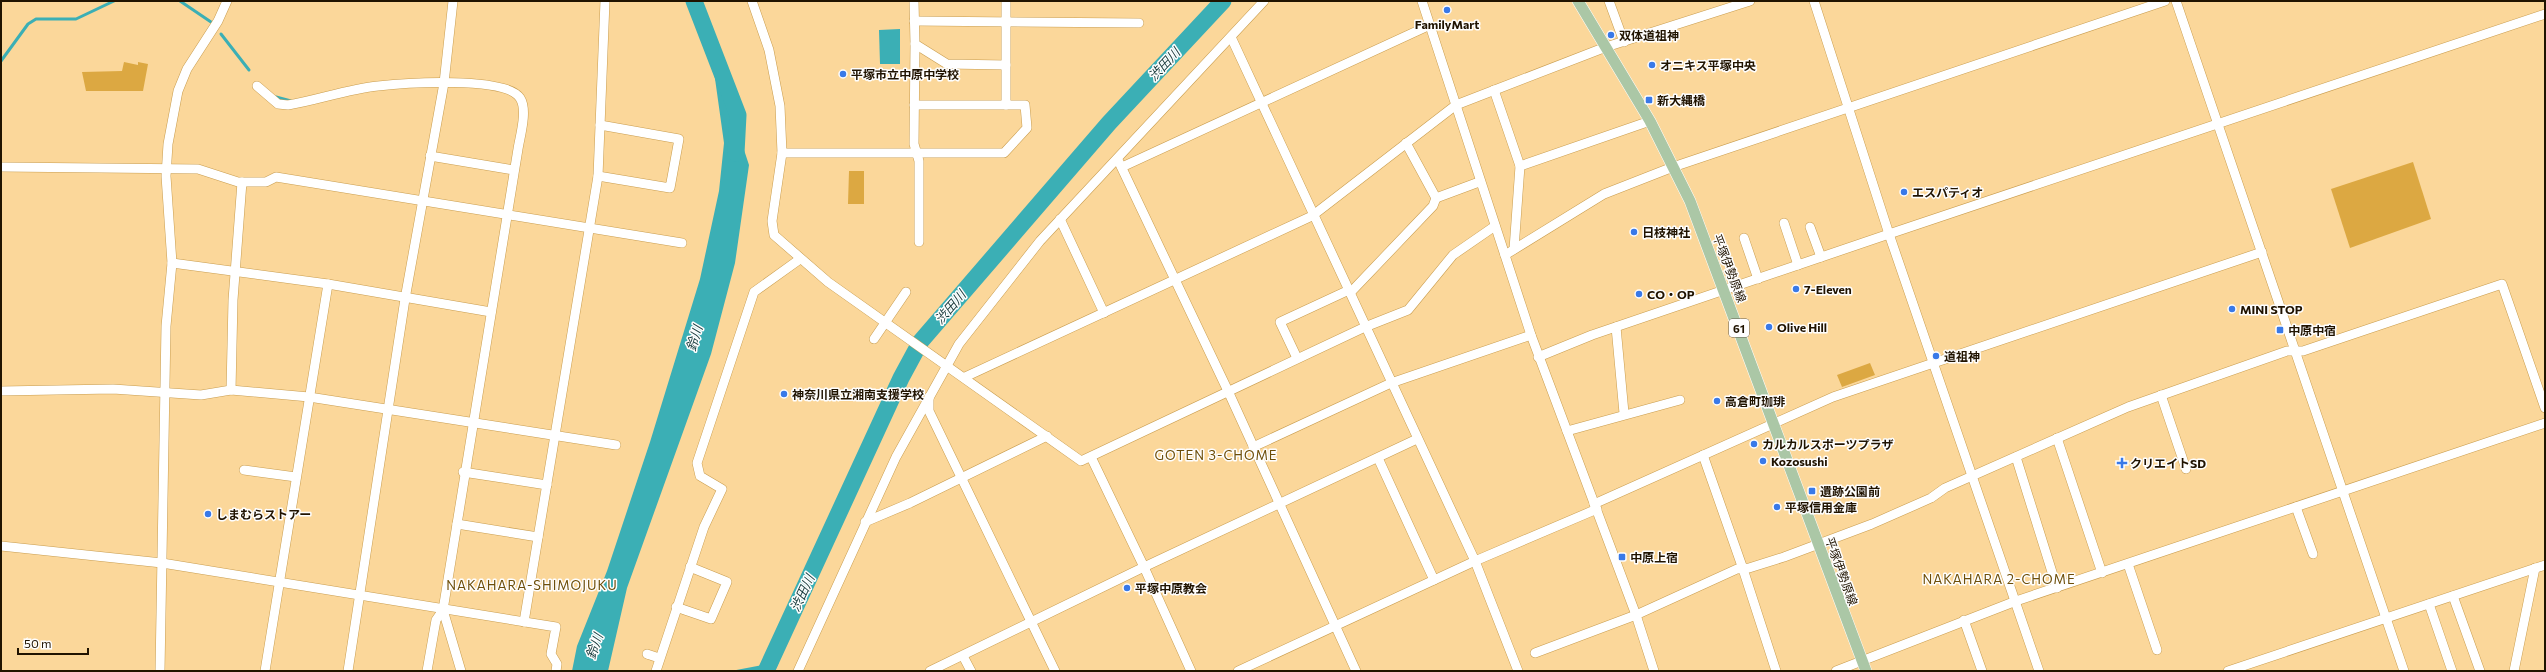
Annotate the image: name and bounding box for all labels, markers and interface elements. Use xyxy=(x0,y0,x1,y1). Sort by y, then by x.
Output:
marker: FamilyMart xyxy=(1442,5,1452,15)
place label: FamilyMart xyxy=(1415,17,1479,31)
place label: 双体道祖神 xyxy=(1619,28,1679,42)
marker: 双体道祖神 xyxy=(1606,30,1616,40)
water label: 渋田川 xyxy=(1145,43,1185,84)
place label: オニキス平塚中央 xyxy=(1660,58,1756,72)
marker: オニキス平塚中央 xyxy=(1647,60,1657,70)
place label: 平塚市立中原中学校 xyxy=(851,67,959,81)
marker: 平塚市立中原中学校 xyxy=(838,69,848,79)
place label: 新大縄橋 xyxy=(1657,93,1706,107)
marker: 新大縄橋 xyxy=(1644,95,1654,105)
place label: エスパティオ xyxy=(1912,185,1983,199)
marker: エスパティオ xyxy=(1899,187,1909,197)
place label: 日枝神社 xyxy=(1642,225,1690,239)
marker: 日枝神社 xyxy=(1629,227,1639,237)
street label: 平塚伊勢原線 xyxy=(1711,232,1749,304)
place label: 7-Eleven xyxy=(1804,282,1852,296)
marker: 7-Eleven xyxy=(1791,284,1801,294)
water label: 渋田川 xyxy=(931,286,970,327)
place label: CO・OP xyxy=(1647,287,1695,301)
marker: CO・OP xyxy=(1634,289,1644,299)
place label: MINI STOP xyxy=(2240,302,2303,316)
marker: MINI STOP xyxy=(2227,304,2237,314)
road number: 61 xyxy=(1729,319,1749,337)
place label: Olive Hill xyxy=(1777,320,1827,334)
water label: 鈴川 xyxy=(683,321,706,353)
marker: Olive Hill xyxy=(1764,322,1774,332)
place label: 中原中宿 xyxy=(2288,323,2336,337)
marker: 中原中宿 xyxy=(2275,325,2285,335)
place label: 道祖神 xyxy=(1944,349,1980,363)
marker: 道祖神 xyxy=(1931,351,1941,361)
place label: 神奈川県立湘南支援学校 xyxy=(792,387,924,401)
marker: 神奈川県立湘南支援学校 xyxy=(779,389,789,399)
place label: 高倉町珈琲 xyxy=(1725,394,1785,408)
marker: 高倉町珈琲 xyxy=(1712,396,1722,406)
place label: カルカルスポーツプラザ xyxy=(1762,437,1893,451)
marker: カルカルスポーツプラザ xyxy=(1749,439,1759,449)
district label: GOTEN 3-CHOME xyxy=(1154,447,1278,463)
place label: Kozosushi xyxy=(1771,454,1828,468)
marker: Kozosushi xyxy=(1758,456,1768,466)
place label: クリエイトSD xyxy=(2130,456,2206,470)
marker: クリエイトSD xyxy=(2117,458,2127,468)
place label: 遺跡公園前 xyxy=(1820,484,1880,498)
marker: 遺跡公園前 xyxy=(1807,486,1817,496)
place label: 平塚信用金庫 xyxy=(1785,500,1857,514)
marker: 平塚信用金庫 xyxy=(1772,502,1782,512)
place label: しまむらストアー xyxy=(216,507,311,521)
marker: しまむらストアー xyxy=(203,509,213,519)
street label: 平塚伊勢原線 xyxy=(1823,535,1861,607)
place label: 中原上宿 xyxy=(1630,550,1678,564)
marker: 中原上宿 xyxy=(1617,552,1627,562)
water label: 渋田川 xyxy=(787,570,818,614)
district label: NAKAHARA 2-CHOME xyxy=(1922,571,2076,587)
district label: NAKAHARA-SHIMOJUKU xyxy=(446,577,618,593)
place label: 平塚中原教会 xyxy=(1135,581,1207,595)
marker: 平塚中原教会 xyxy=(1122,583,1132,593)
water label: 鈴川 xyxy=(582,629,606,661)
scale bar xyxy=(18,630,88,656)
text: 50 m xyxy=(24,636,52,650)

